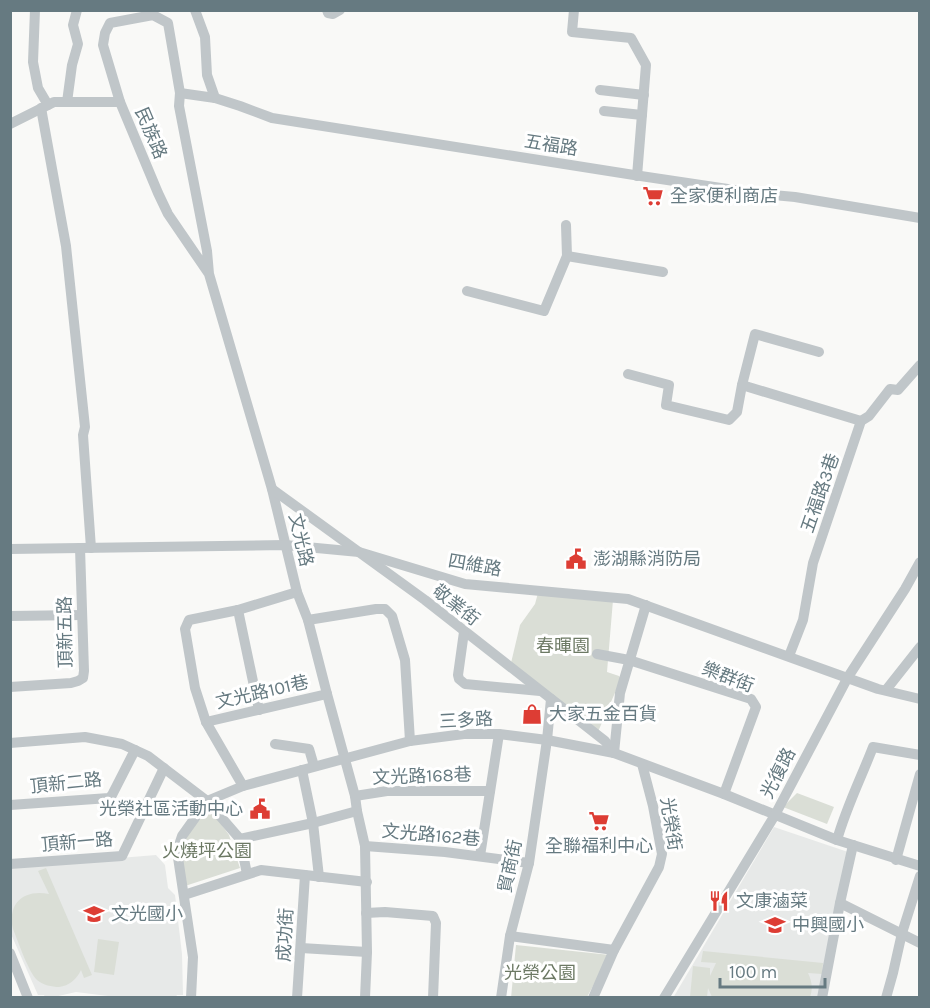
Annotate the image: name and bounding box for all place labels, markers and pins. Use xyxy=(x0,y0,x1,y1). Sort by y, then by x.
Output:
supermarket icon: 全家便利商店 xyxy=(641,184,665,208)
place label: 全家便利商店 xyxy=(670,185,778,207)
public building icon: 澎湖縣消防局 xyxy=(564,547,588,571)
place label: 澎湖縣消防局 xyxy=(593,548,701,570)
shop icon: 大家五金百貨 xyxy=(520,702,544,726)
place label: 大家五金百貨 xyxy=(549,703,657,725)
public building icon: 光榮社區活動中心 xyxy=(248,797,272,821)
place label: 光榮社區活動中心 xyxy=(99,798,243,820)
supermarket icon: 全聯福利中心 xyxy=(587,809,611,833)
place label: 全聯福利中心 xyxy=(545,835,653,857)
restaurant icon: 文康滷菜 xyxy=(707,889,731,913)
place label: 文康滷菜 xyxy=(736,890,808,912)
school or university icon: 文光國小 xyxy=(82,902,106,926)
place label: 文光國小 xyxy=(111,903,183,925)
school or university icon: 中興國小 xyxy=(763,913,787,937)
place label: 中興國小 xyxy=(792,914,864,936)

